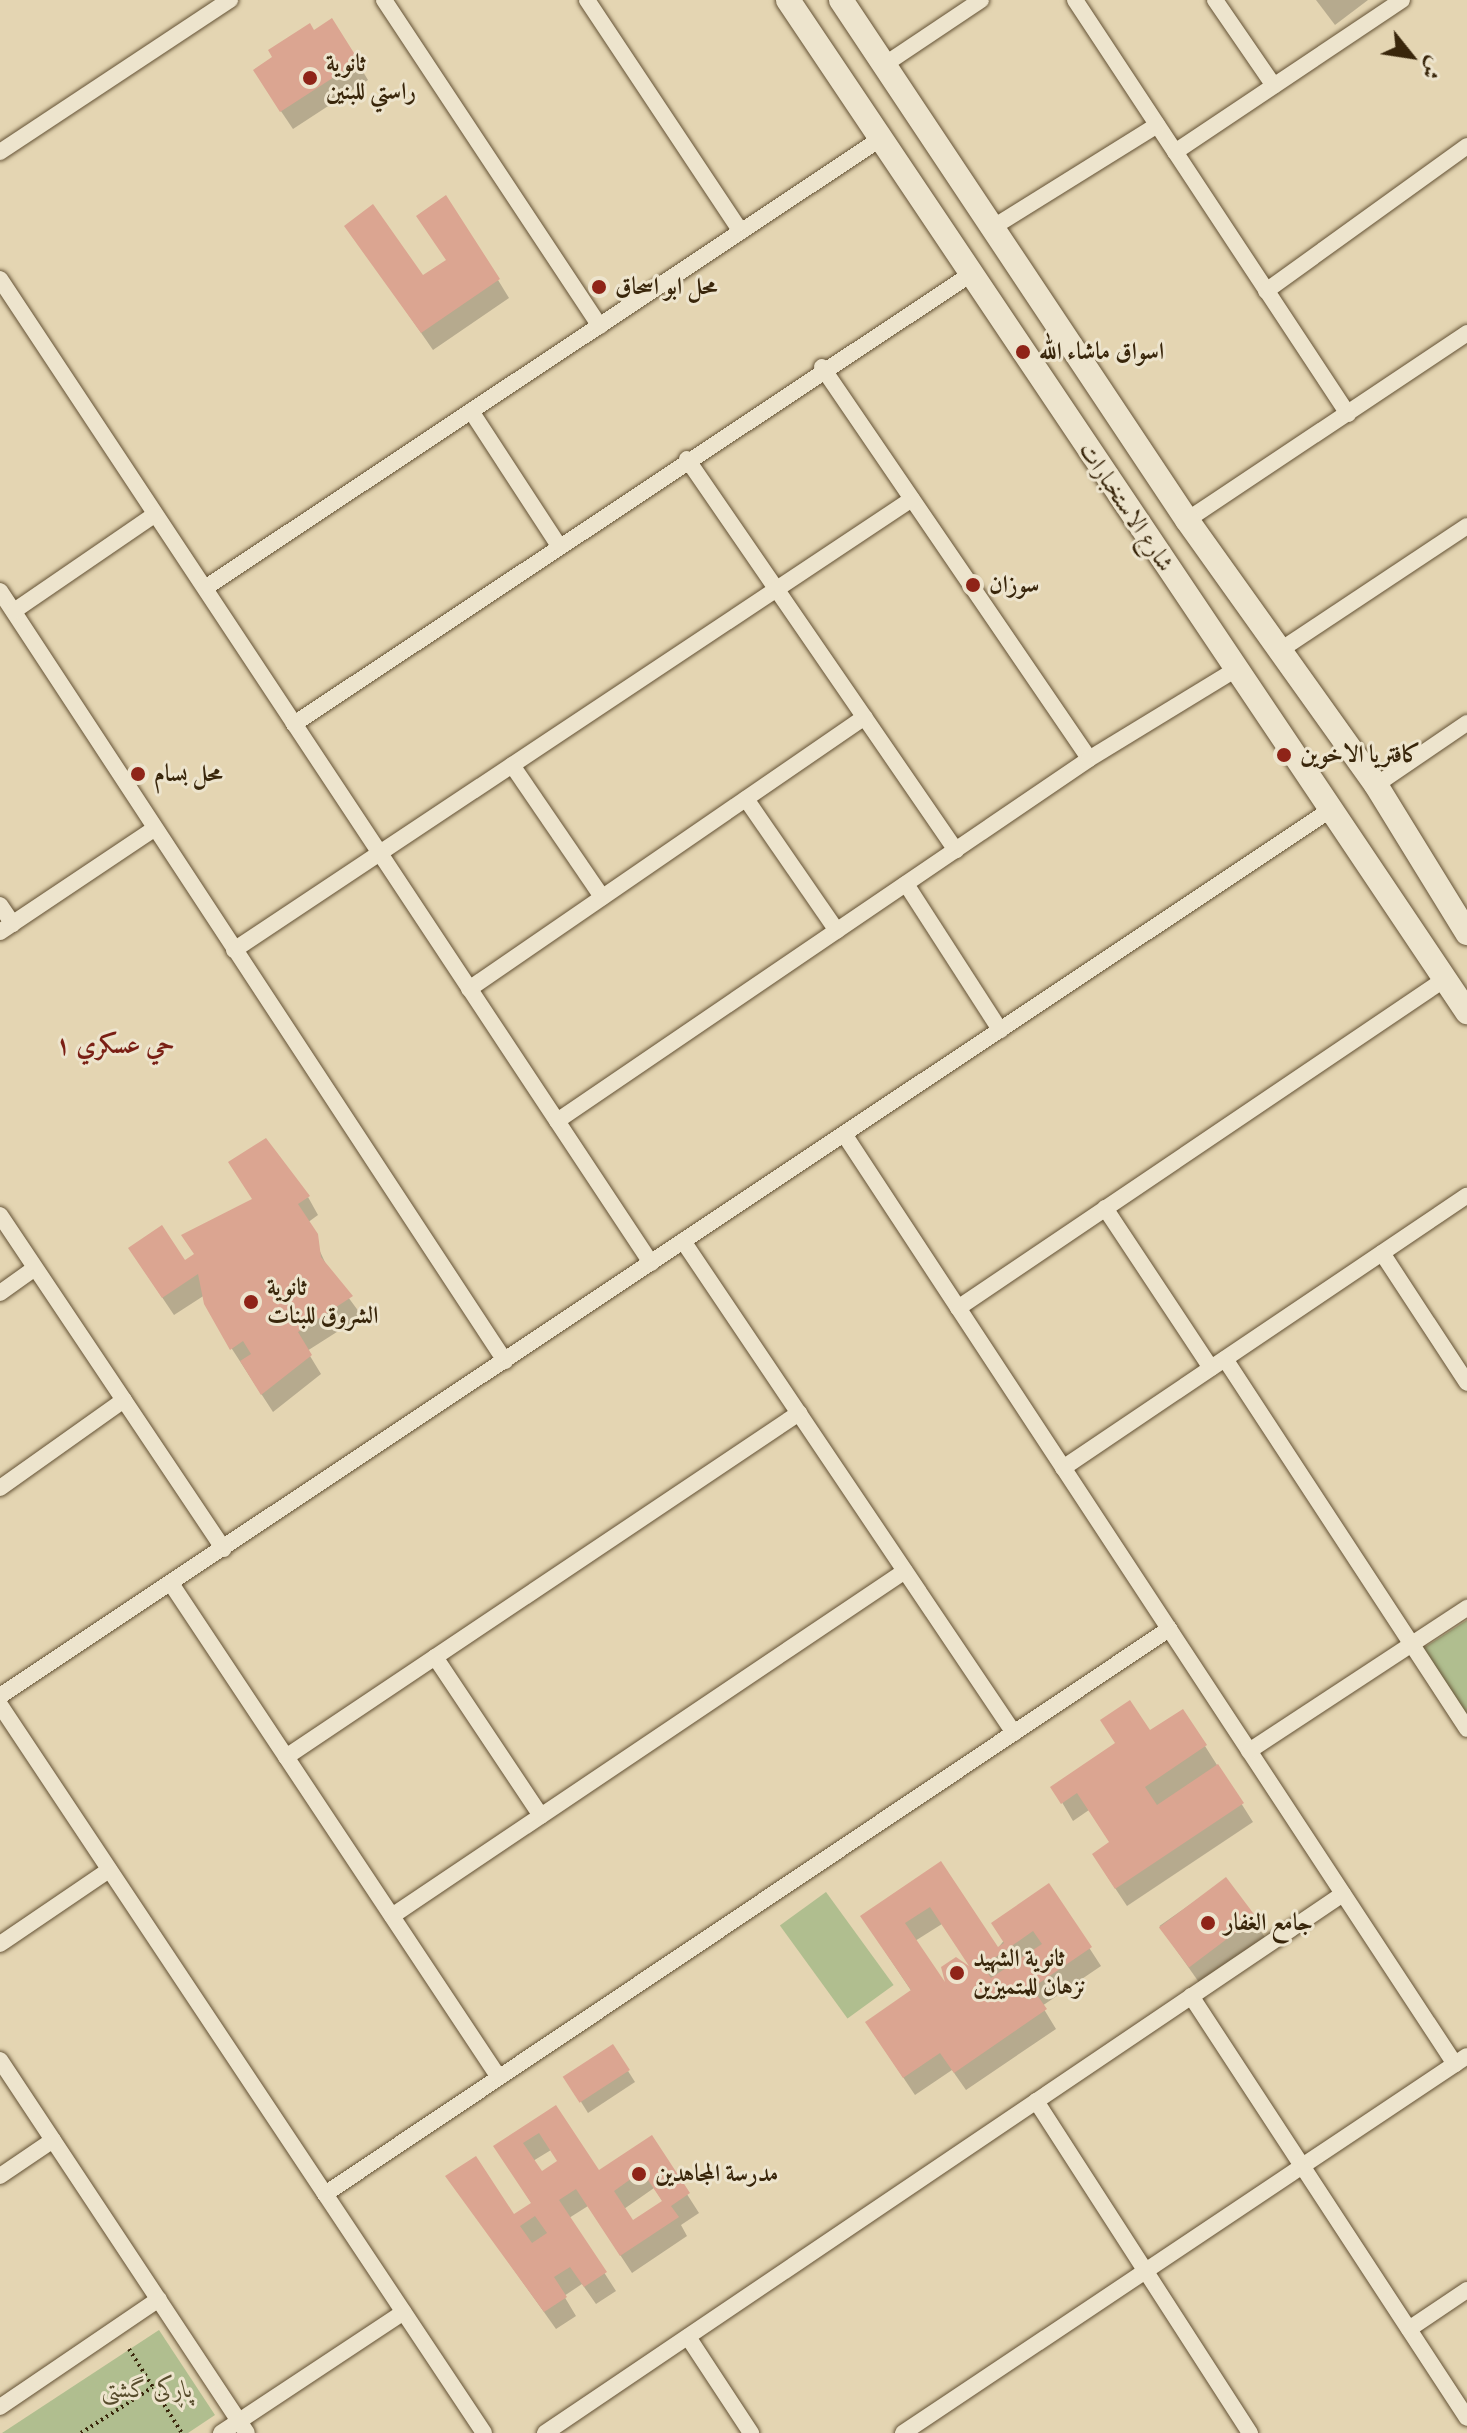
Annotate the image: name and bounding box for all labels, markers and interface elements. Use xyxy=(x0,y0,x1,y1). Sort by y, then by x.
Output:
north arrow xyxy=(1371,16,1451,96)
place label: ثانوية راستي للبنين xyxy=(326,50,416,106)
text: ش xyxy=(1415,52,1449,84)
marker: ثانوية راستي للبنين xyxy=(301,69,319,87)
place label: محل ابو اسحاق xyxy=(615,273,717,301)
marker: محل ابو اسحاق xyxy=(590,278,608,296)
place label: اسواق ماشاء الله xyxy=(1039,338,1164,366)
marker: اسواق ماشاء الله xyxy=(1014,343,1032,361)
street label: شارع الاستخبارات xyxy=(1072,437,1180,577)
place label: سوزان xyxy=(989,571,1039,599)
marker: سوزان xyxy=(964,576,982,594)
place label: كافتريا الاخوين xyxy=(1300,741,1421,769)
marker: كافتريا الاخوين xyxy=(1275,746,1293,764)
place label: محل بسام xyxy=(154,760,223,788)
marker: محل بسام xyxy=(129,765,147,783)
district label: حي عسكري ١ xyxy=(55,1029,175,1061)
place label: ثانوية الشروق للبنات xyxy=(267,1274,378,1330)
marker: ثانوية الشروق للبنات xyxy=(242,1293,260,1311)
place label: جامع الغفار xyxy=(1224,1909,1313,1937)
marker: جامع الغفار xyxy=(1199,1914,1217,1932)
place label: ثانوية الشهيد نزهان للمتميزين xyxy=(973,1945,1086,2001)
marker: ثانوية الشهيد نزهان للمتميزين xyxy=(948,1964,966,1982)
place label: مدرسة المجاهدين xyxy=(655,2160,778,2188)
marker: مدرسة المجاهدين xyxy=(630,2165,648,2183)
park label: پاڕکی گشتی xyxy=(101,2376,193,2404)

